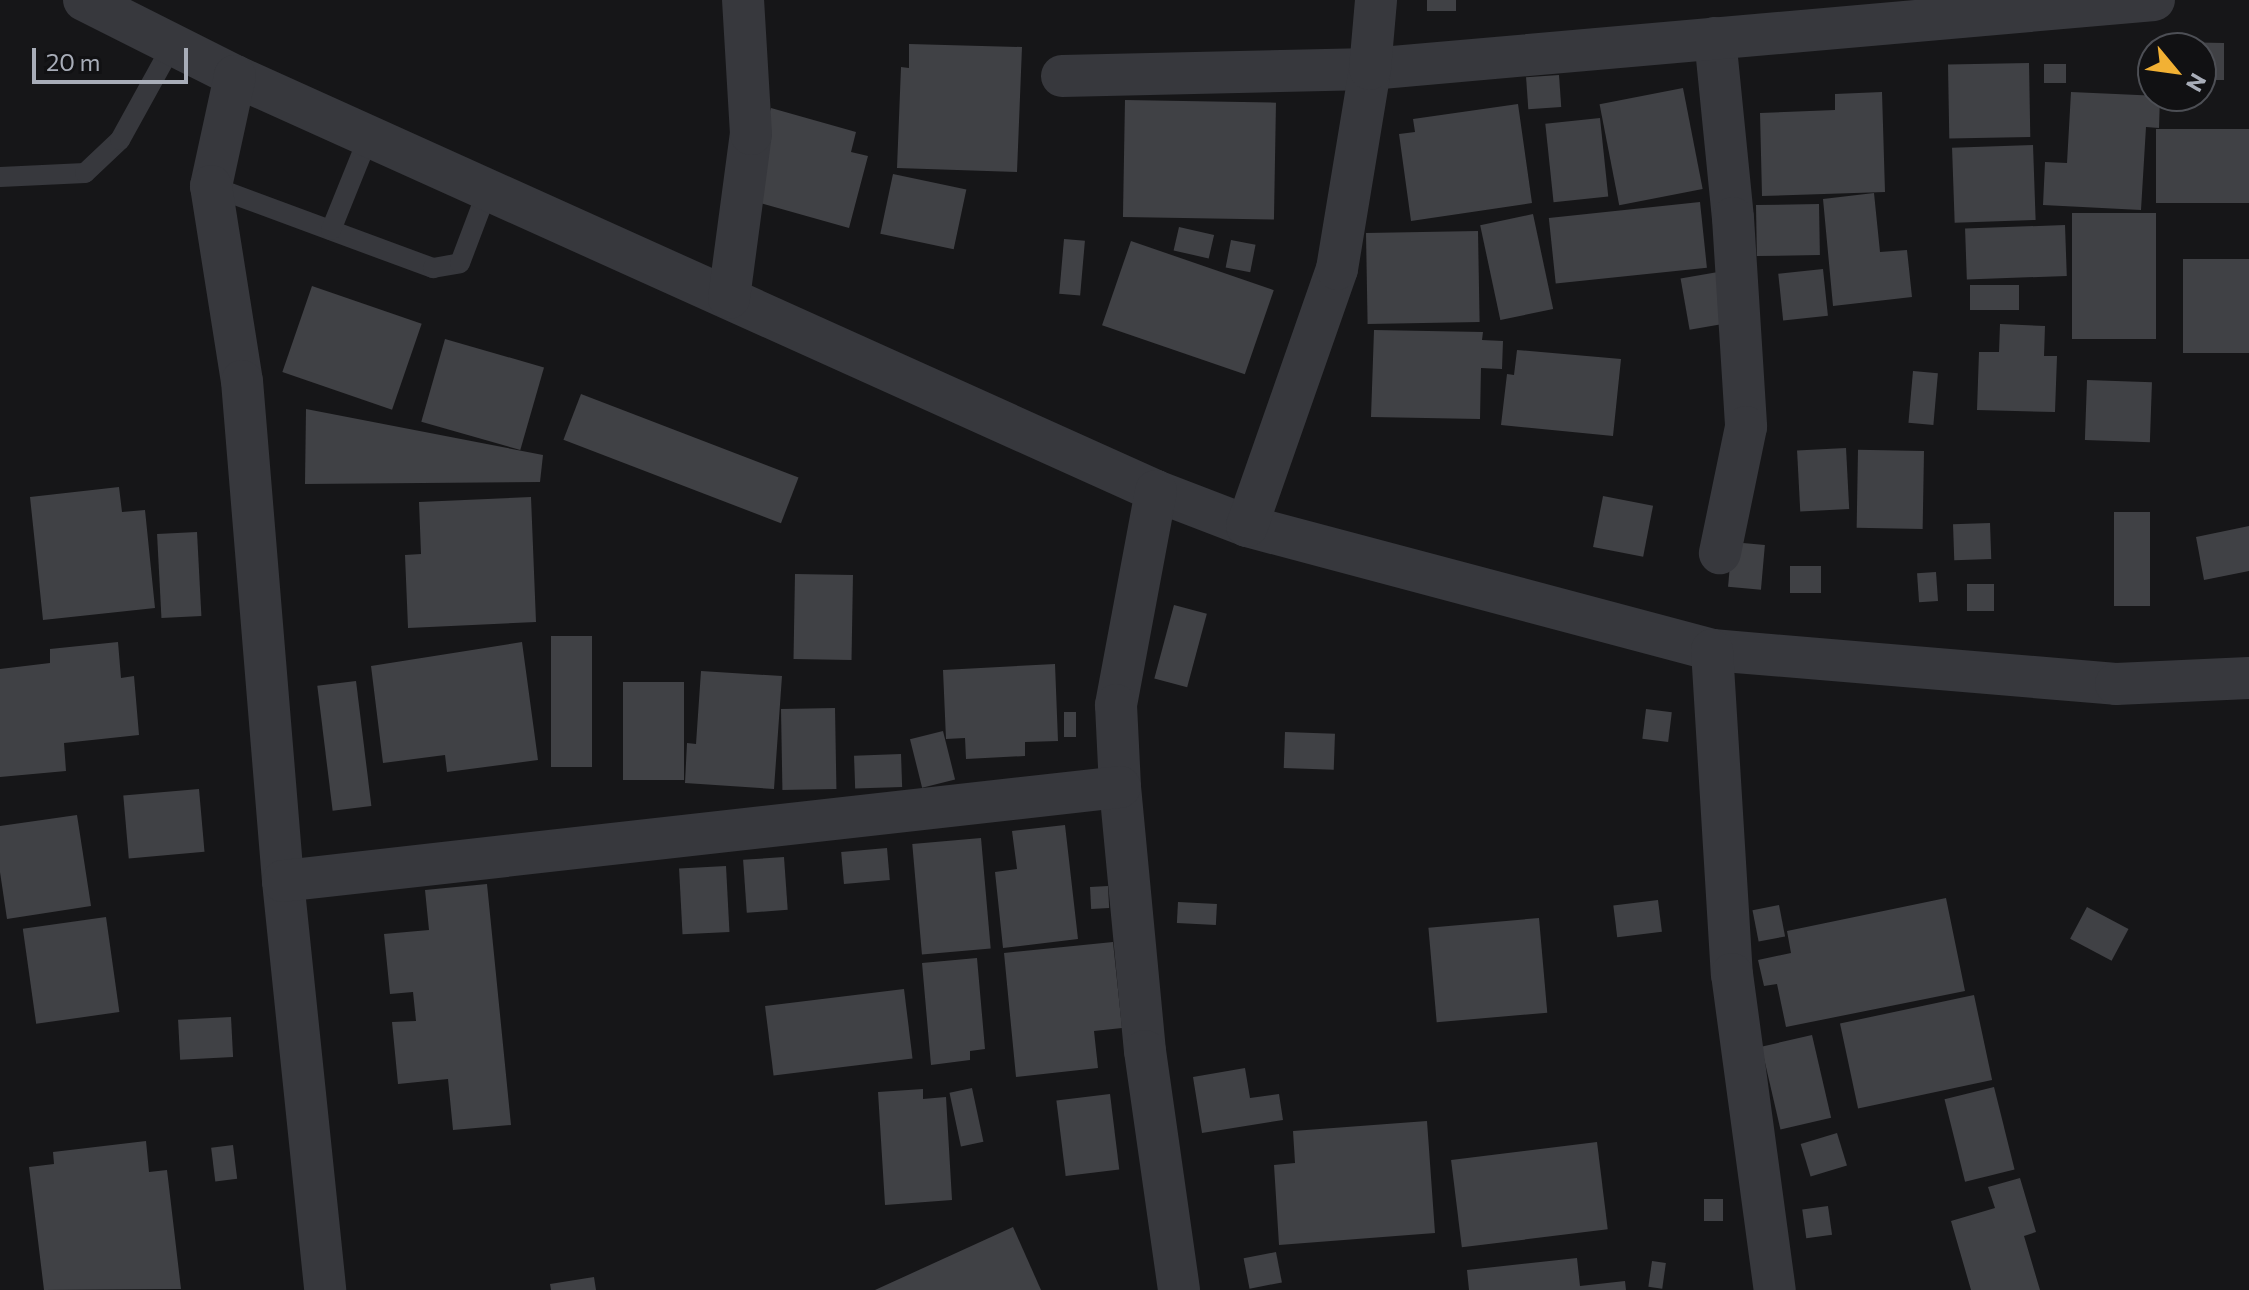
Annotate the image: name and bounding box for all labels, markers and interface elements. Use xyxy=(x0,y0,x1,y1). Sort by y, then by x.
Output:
scale bar xyxy=(36,32,192,82)
north arrow xyxy=(2137,32,2217,112)
text: 20 m xyxy=(46,47,100,76)
text: N xyxy=(2181,69,2212,97)

